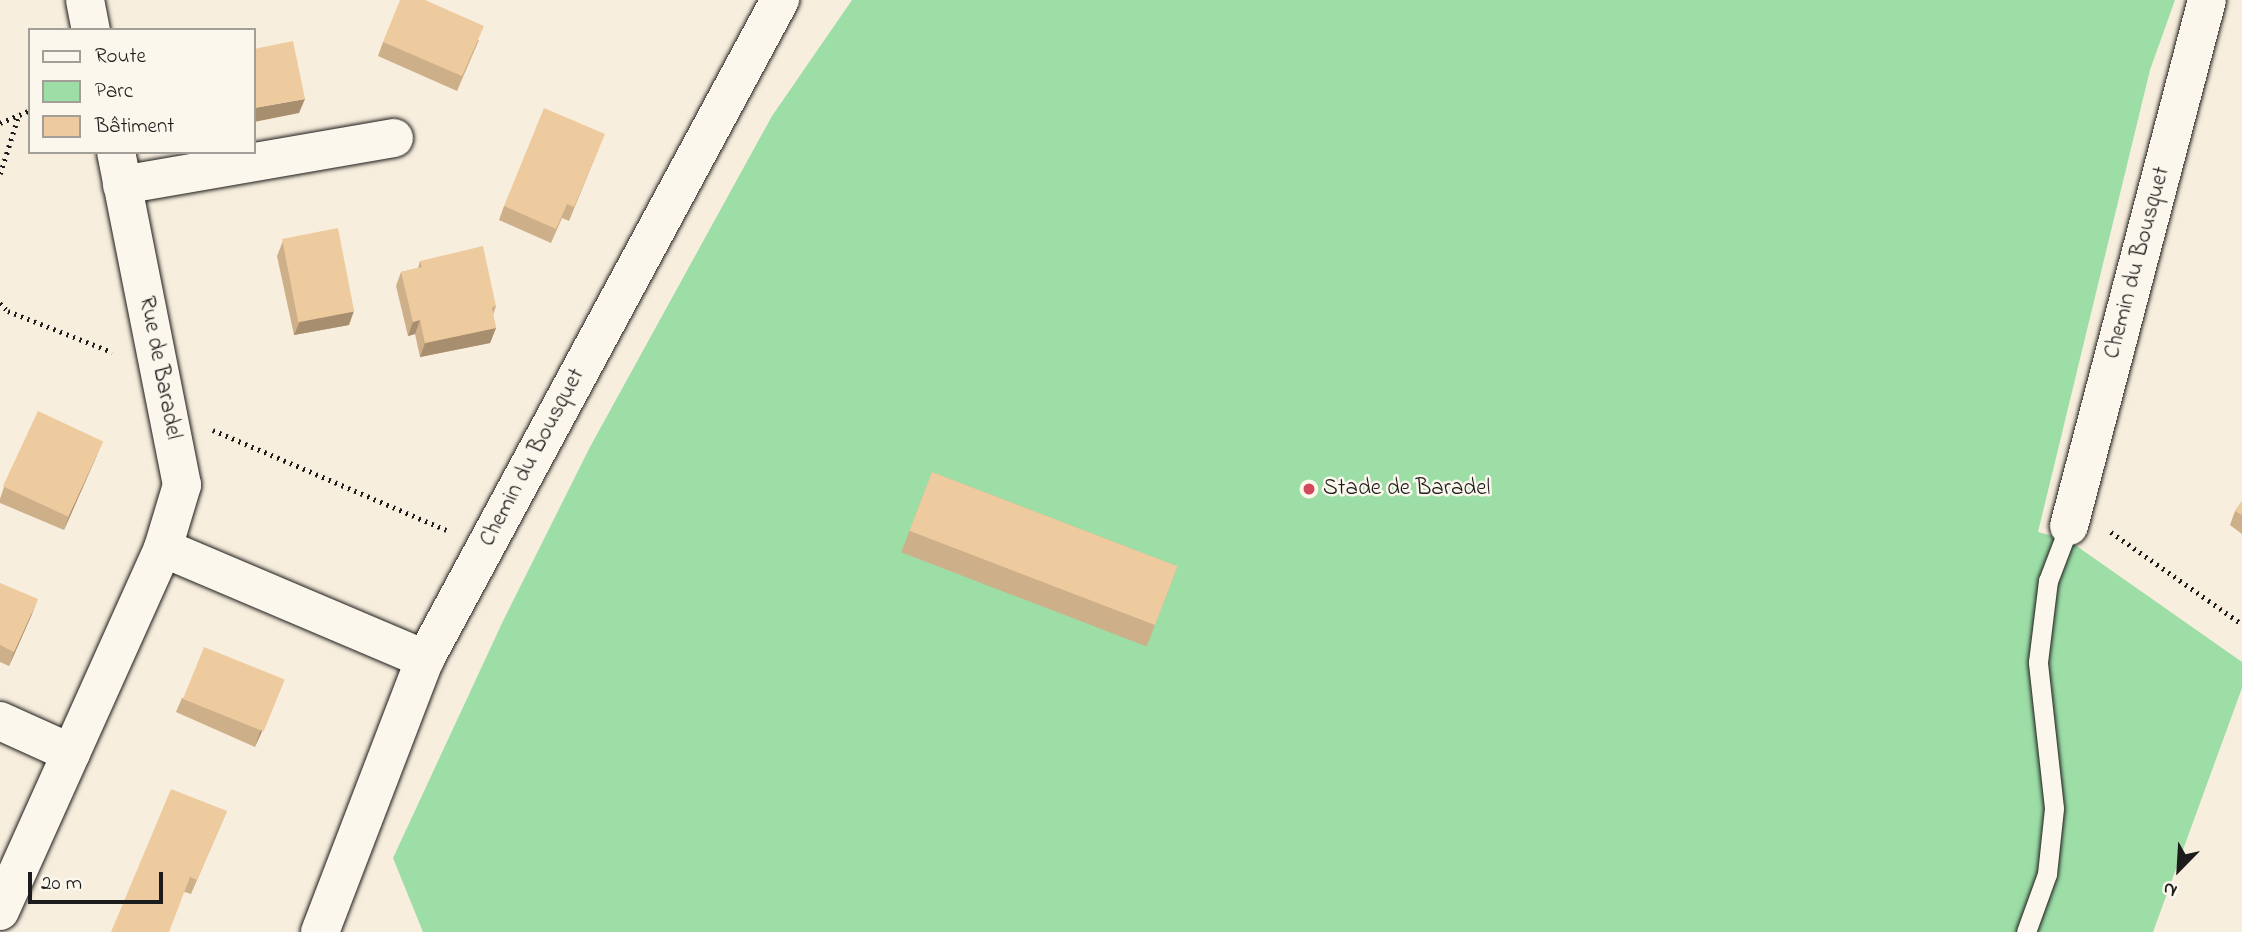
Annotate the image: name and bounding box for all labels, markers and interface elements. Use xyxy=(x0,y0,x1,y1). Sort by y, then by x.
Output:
legend xyxy=(28,28,256,154)
text: Route xyxy=(95,42,146,72)
text: Parc xyxy=(95,77,133,107)
text: Bâtiment xyxy=(95,112,174,142)
street label: Chemin du Bousquet xyxy=(2099,164,2177,362)
street label: Rue de Baradel xyxy=(132,294,186,442)
street label: Chemin du Bousquet xyxy=(474,364,592,552)
place label: Stade de Baradel xyxy=(1323,475,1490,503)
marker: Stade de Baradel xyxy=(1301,481,1317,497)
north arrow xyxy=(2144,834,2214,904)
scale bar xyxy=(32,858,166,902)
text: 20 m xyxy=(41,869,82,899)
text: N xyxy=(2159,874,2182,904)

